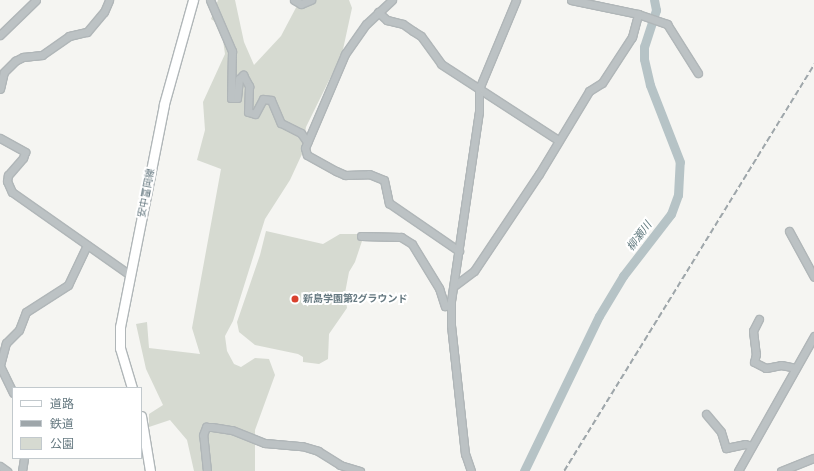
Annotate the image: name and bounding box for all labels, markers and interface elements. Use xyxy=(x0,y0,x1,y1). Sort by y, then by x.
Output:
street label: 安中富岡線 xyxy=(135,167,157,219)
water label: 柳瀬川 xyxy=(624,219,654,253)
place label: 新島学園第2グラウンド xyxy=(303,293,408,305)
marker: 新島学園第2グラウンド xyxy=(290,294,300,304)
legend xyxy=(12,387,142,459)
text: 道路 xyxy=(50,396,74,412)
text: 鉄道 xyxy=(50,416,74,432)
text: 公園 xyxy=(50,436,74,452)

